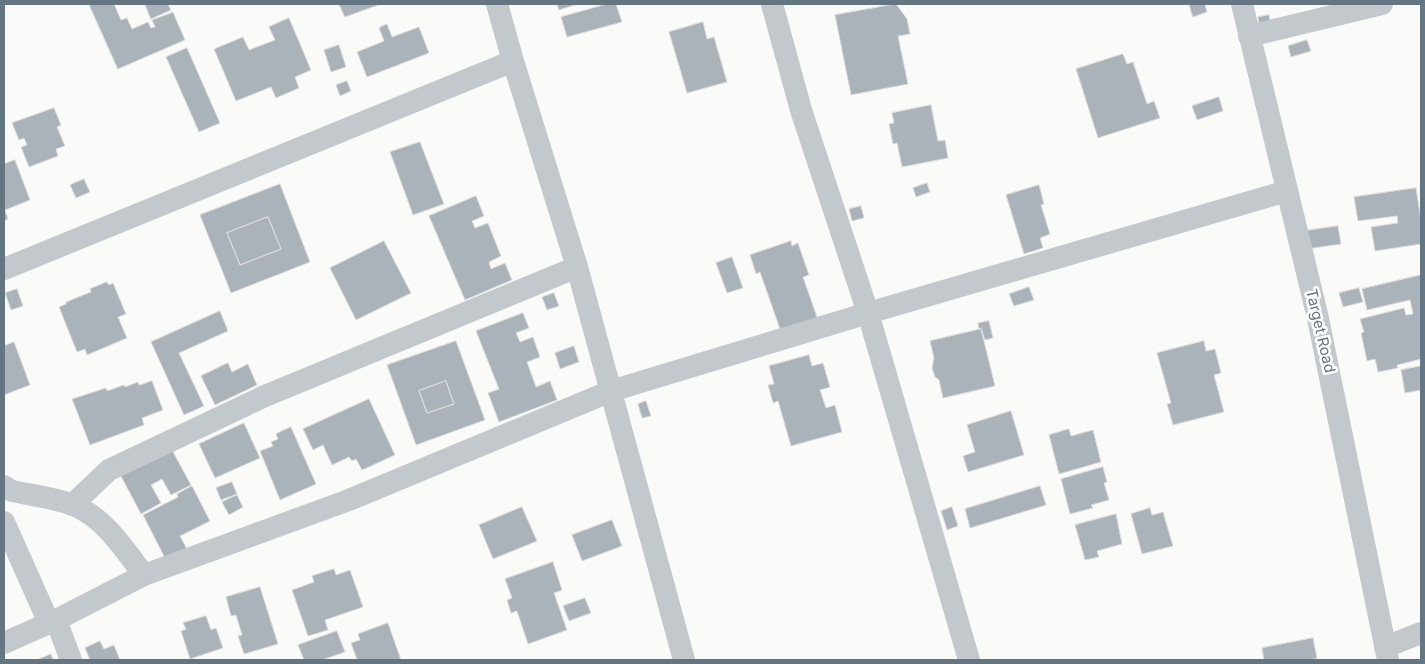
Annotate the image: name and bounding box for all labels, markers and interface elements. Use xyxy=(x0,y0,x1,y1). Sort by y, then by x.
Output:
street label: Target Road xyxy=(1302,287,1338,375)

